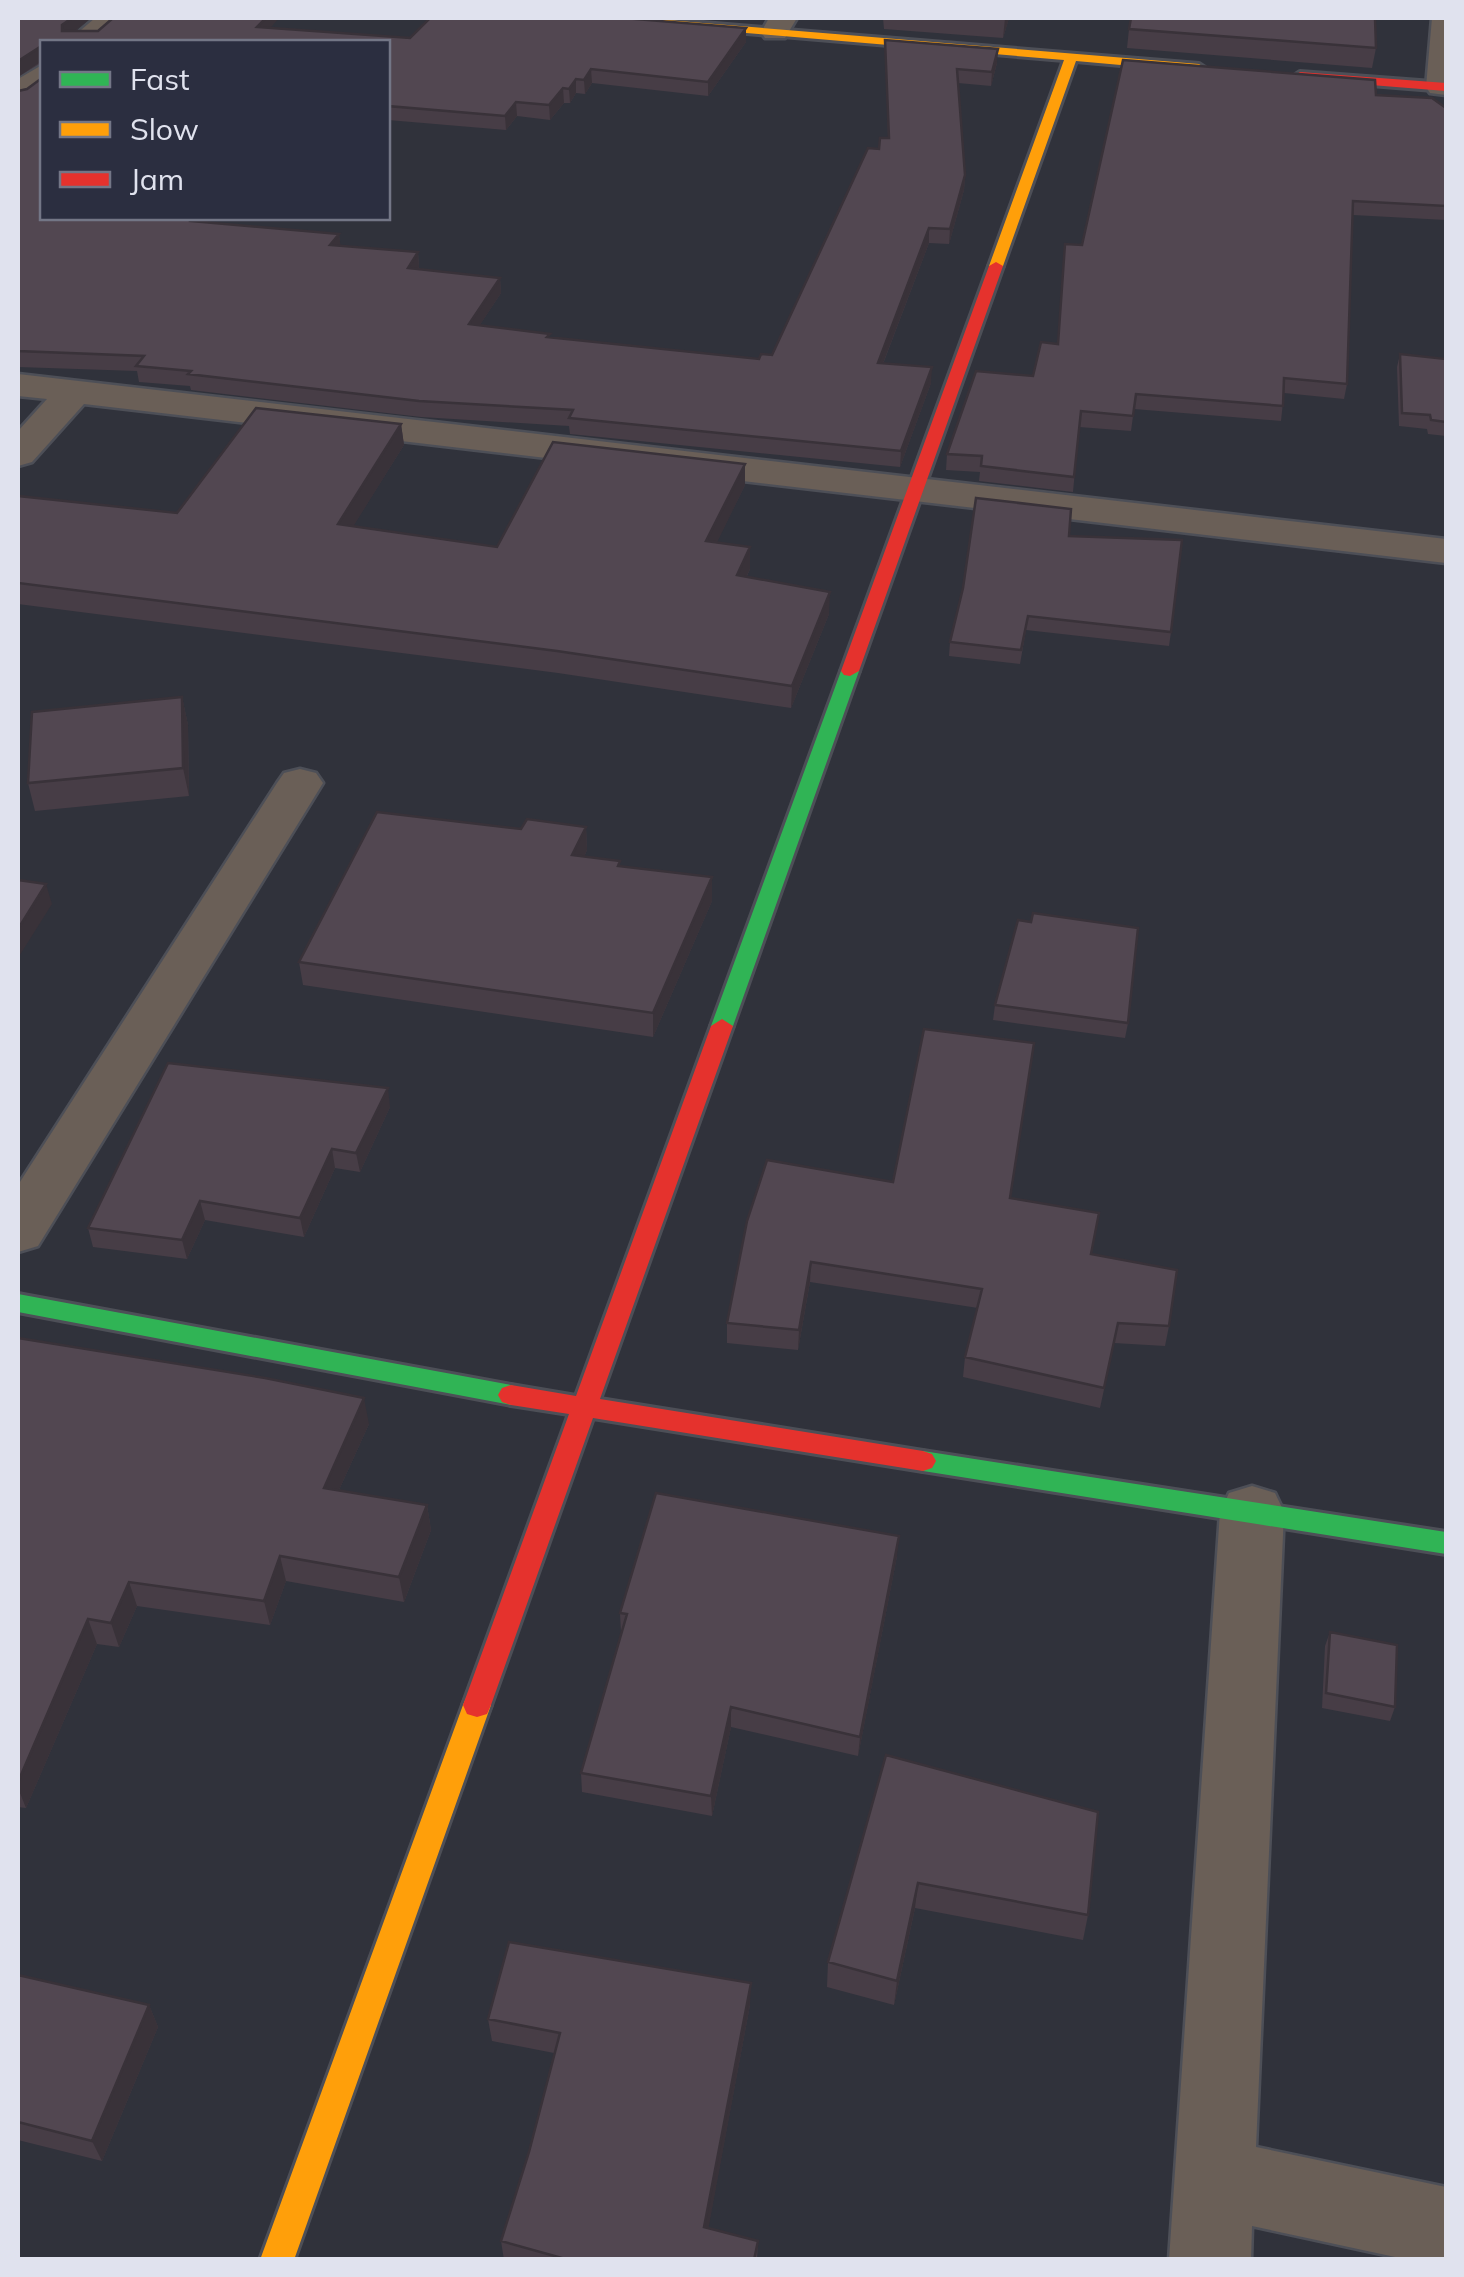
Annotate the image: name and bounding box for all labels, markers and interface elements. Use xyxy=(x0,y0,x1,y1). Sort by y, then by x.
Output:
legend xyxy=(40,40,390,220)
text: Fast xyxy=(130,60,190,98)
text: Slow xyxy=(130,110,199,148)
text: Jam xyxy=(130,160,184,198)

